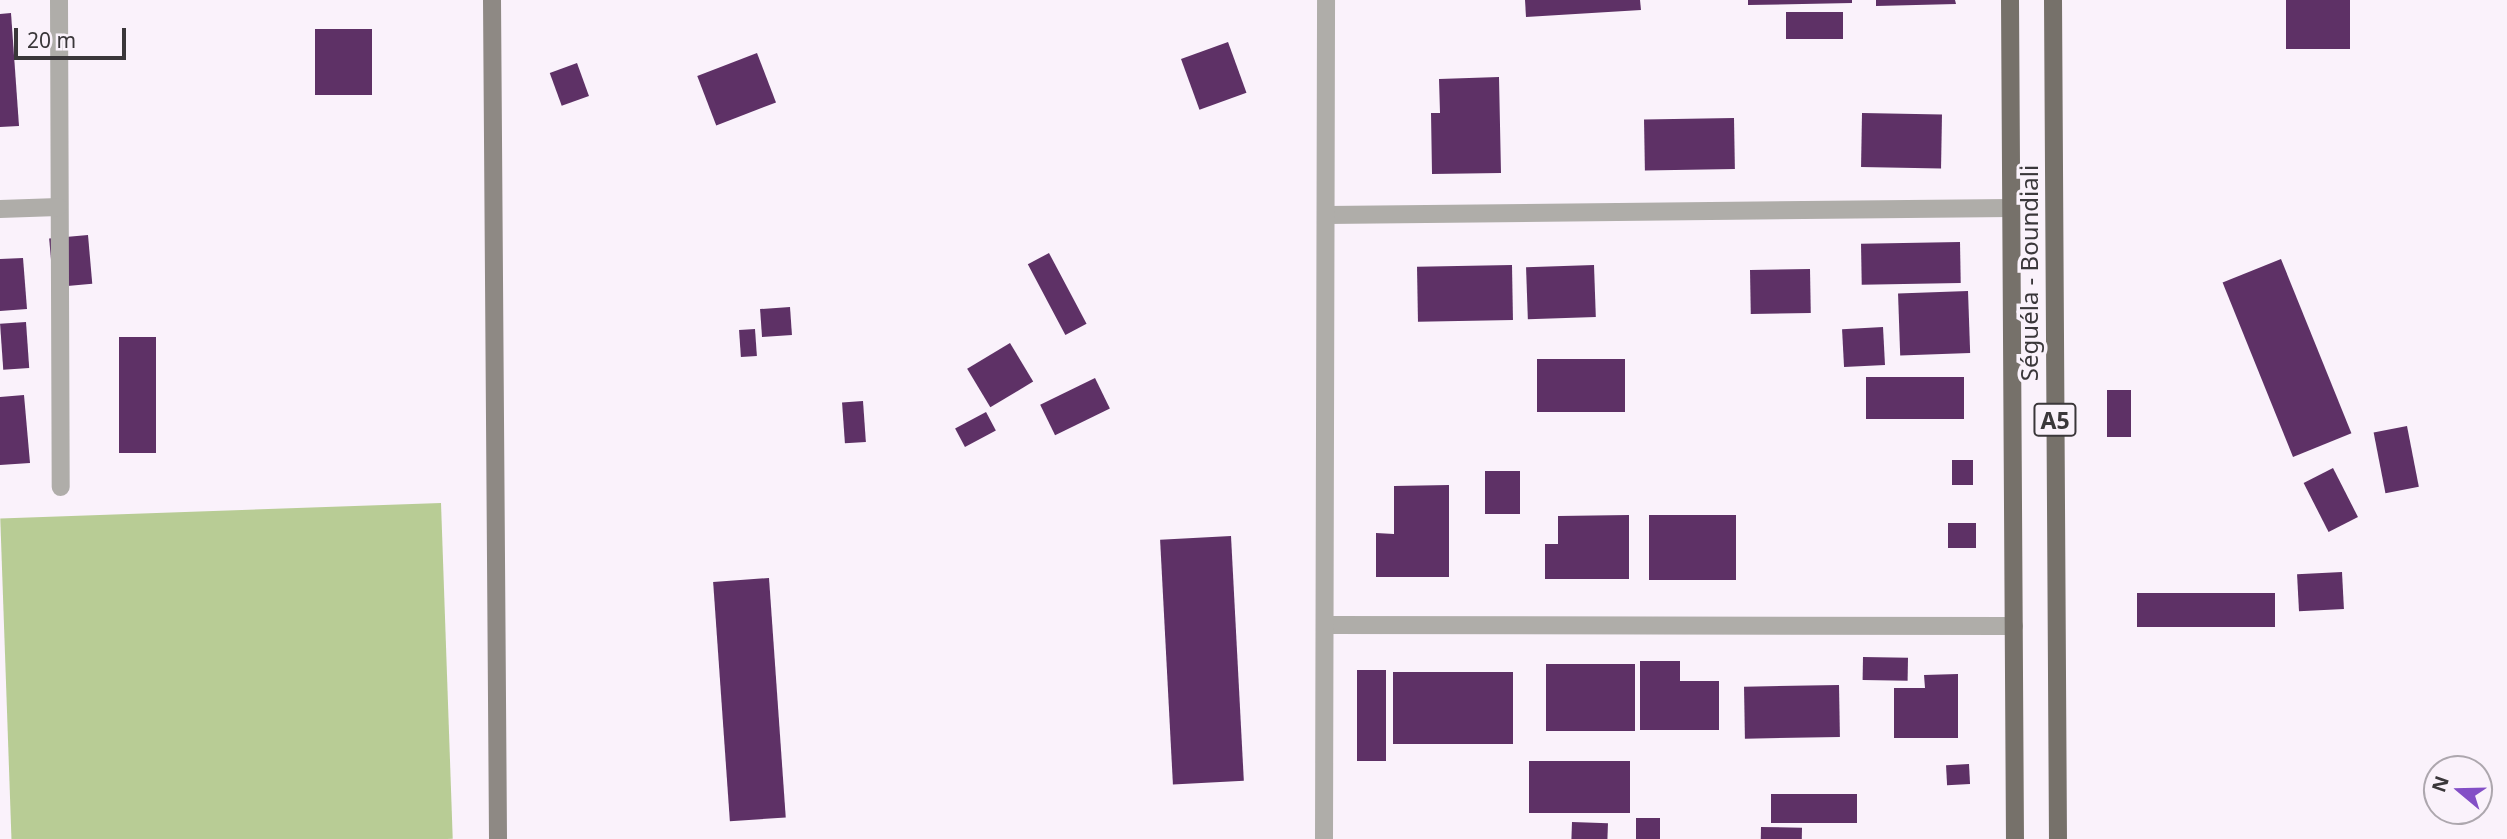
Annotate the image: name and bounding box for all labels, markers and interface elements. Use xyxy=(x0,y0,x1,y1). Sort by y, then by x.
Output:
scale bar xyxy=(18,14,130,58)
text: 20 m xyxy=(27,26,76,54)
street label: Séguéla - Boundiali xyxy=(2015,165,2043,381)
road number: A5 xyxy=(2032,400,2078,440)
north arrow xyxy=(2423,755,2493,825)
text: N xyxy=(2425,772,2455,795)

